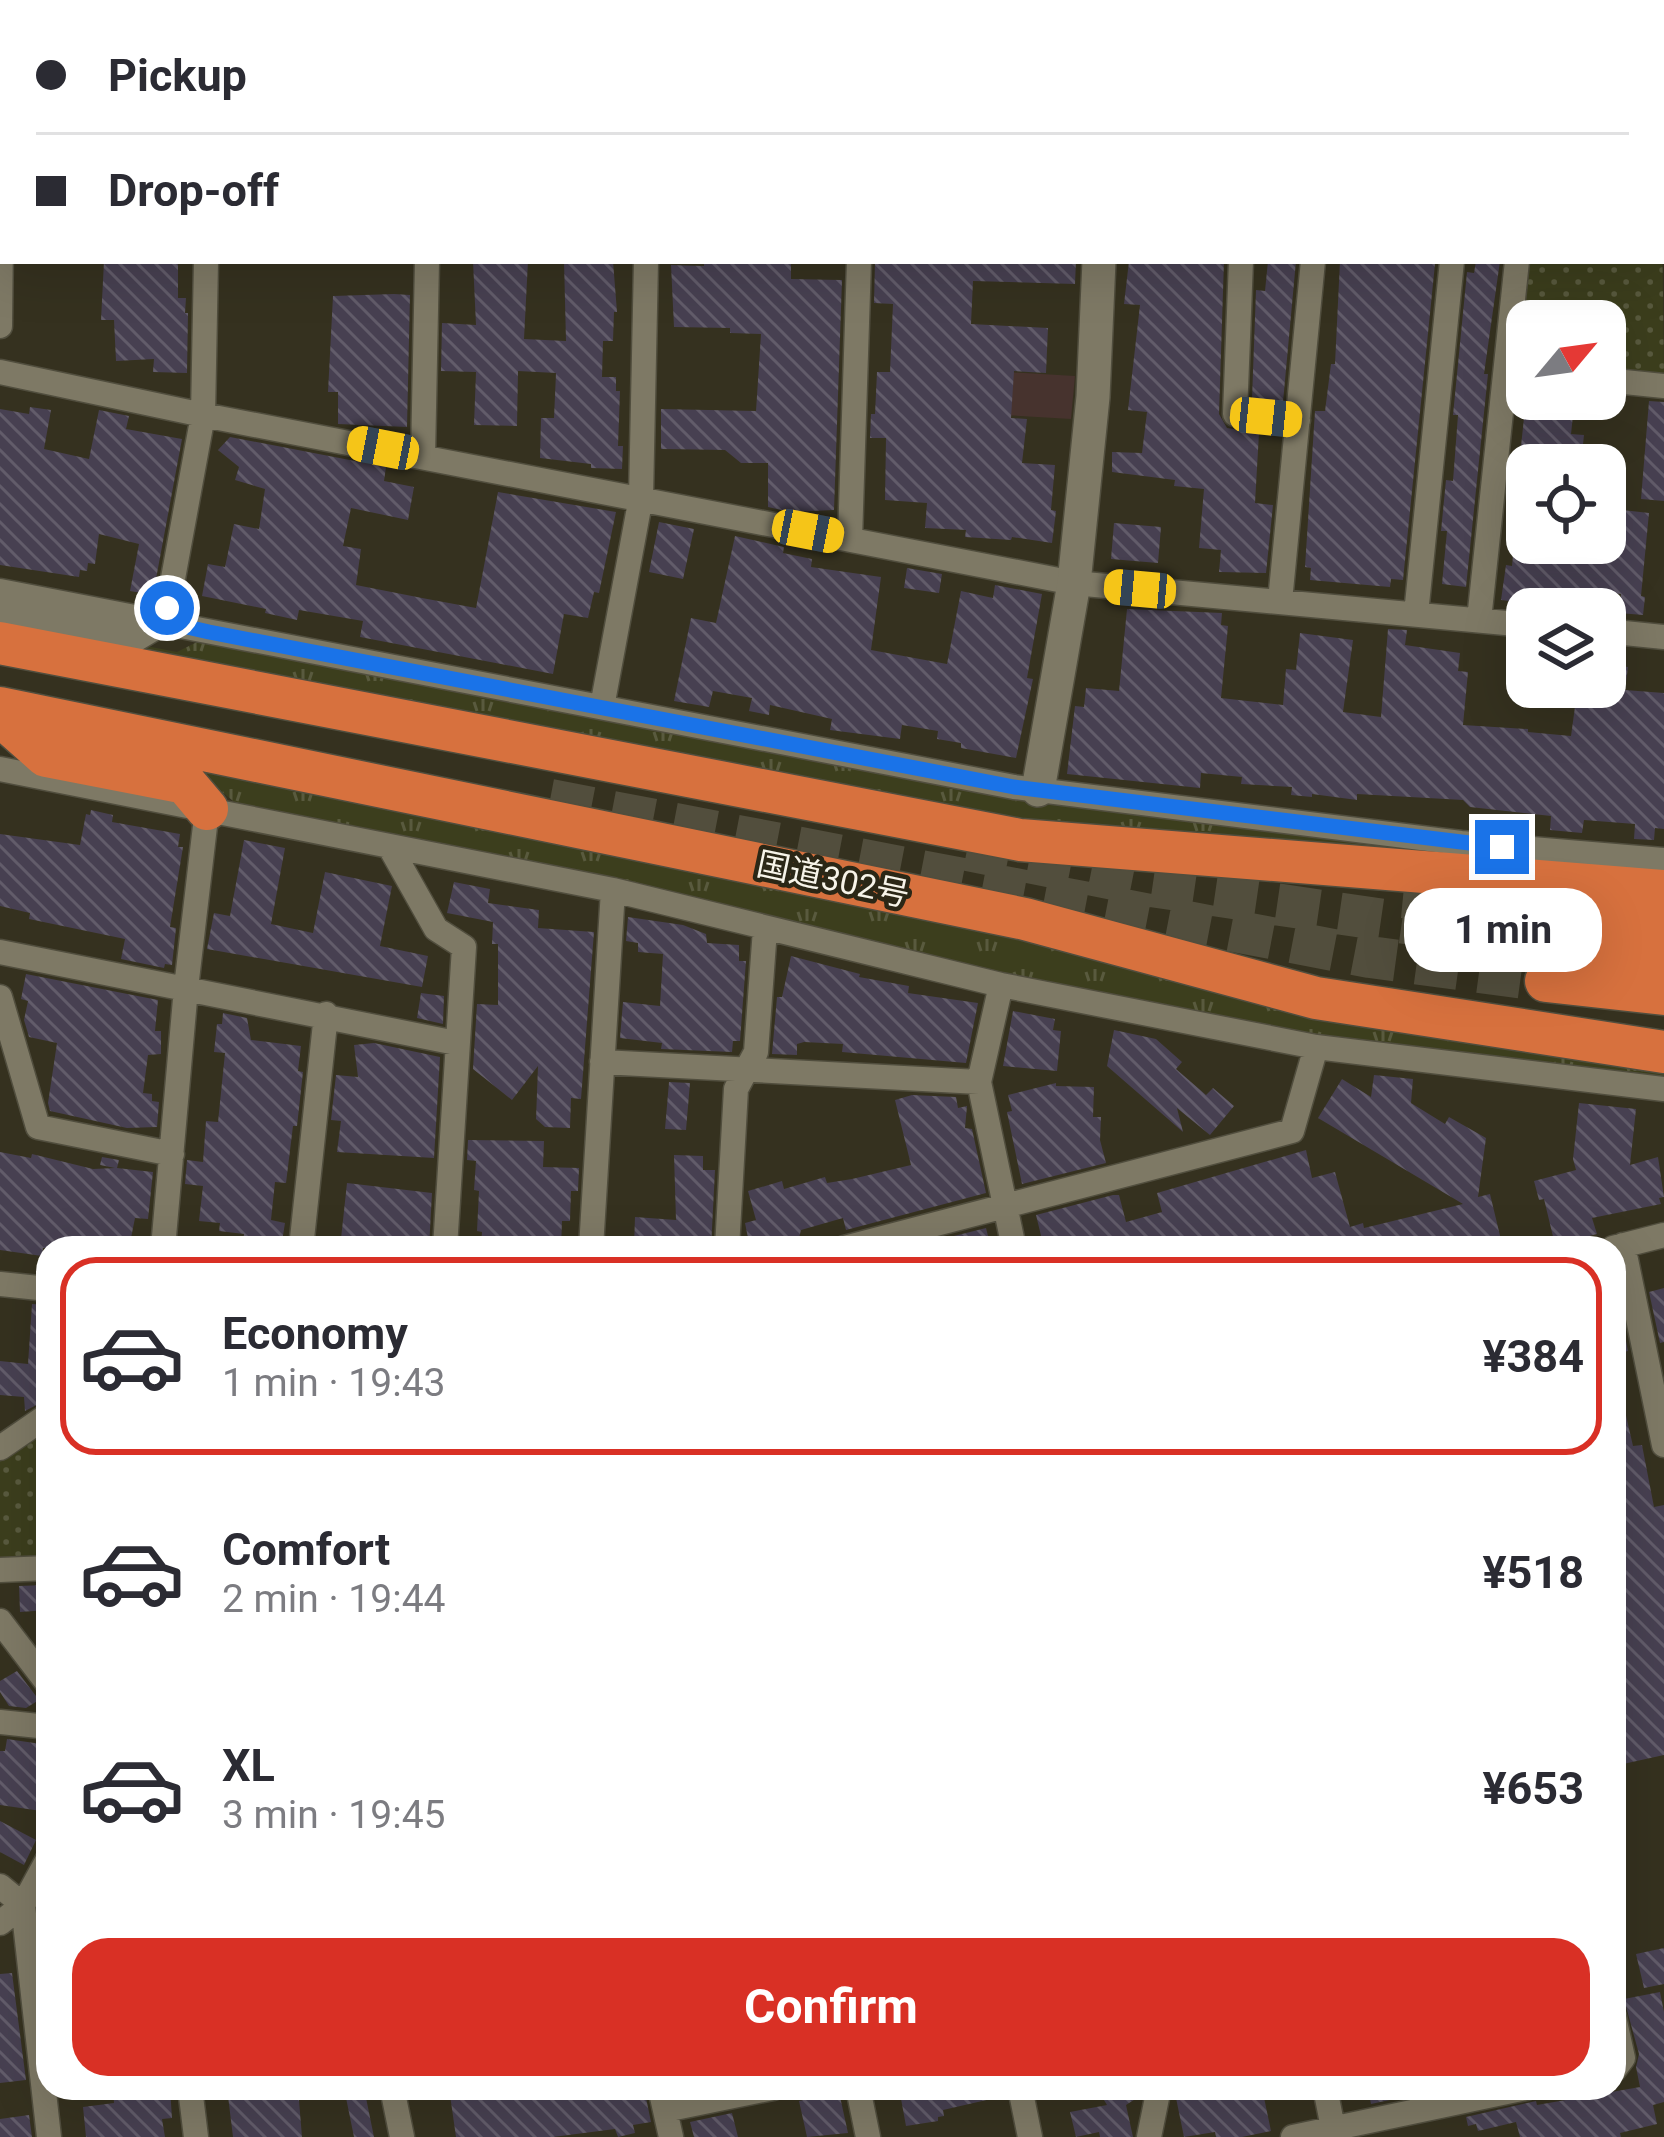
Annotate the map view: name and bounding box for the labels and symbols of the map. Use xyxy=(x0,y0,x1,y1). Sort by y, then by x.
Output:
north arrow xyxy=(1506,300,1626,420)
car xyxy=(1228,395,1304,439)
car xyxy=(344,423,422,473)
car xyxy=(769,506,847,556)
car xyxy=(1103,568,1177,610)
route start xyxy=(140,581,194,635)
route end xyxy=(1475,820,1529,874)
street label: 国道302号 xyxy=(753,844,913,914)
callout: 1 min xyxy=(1403,889,1601,973)

